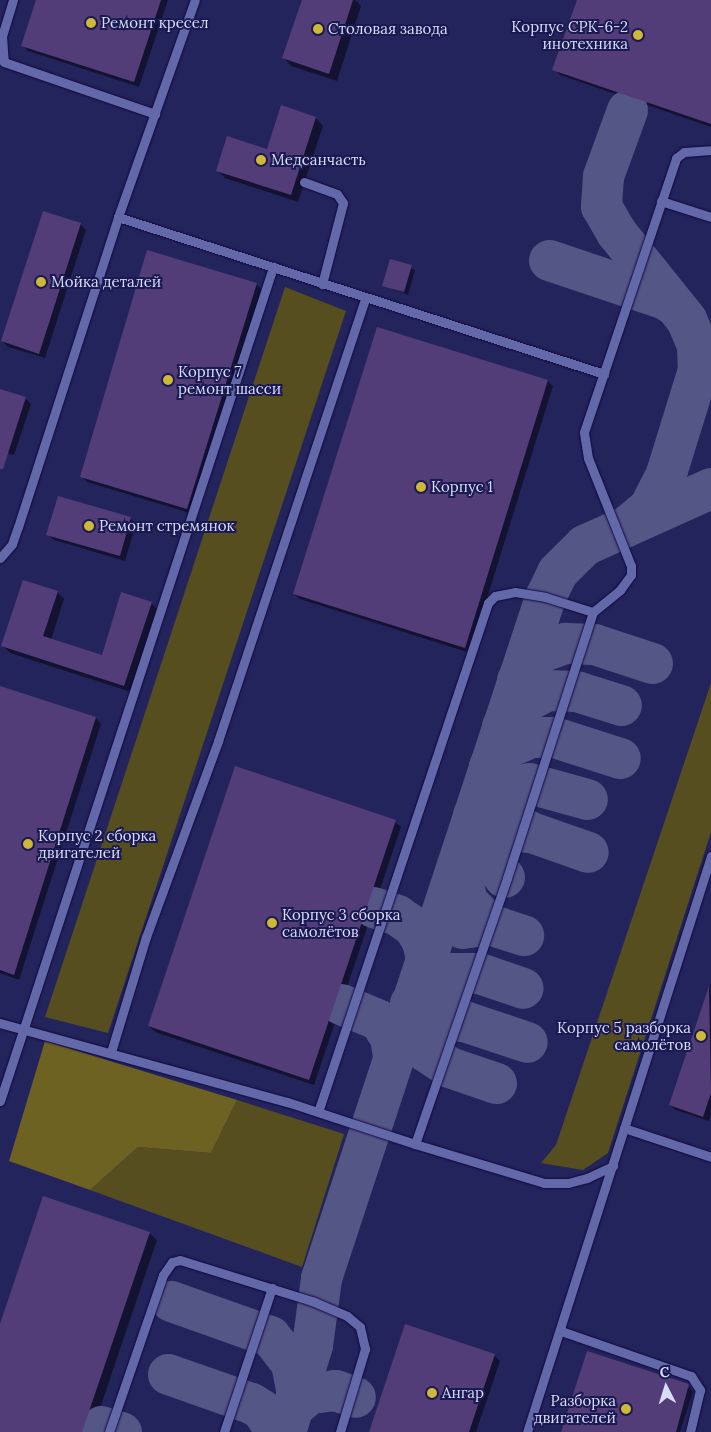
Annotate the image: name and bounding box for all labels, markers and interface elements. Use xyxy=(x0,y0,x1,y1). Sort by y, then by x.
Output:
place label: Ремонт кресел xyxy=(101,14,209,32)
marker: Ремонт кресел xyxy=(85,17,97,29)
place label: Корпус СРК-6-2 инотехника xyxy=(511,17,628,52)
place label: Столовая завода xyxy=(328,20,448,38)
marker: Столовая завода xyxy=(312,23,324,35)
marker: Корпус СРК-6-2 инотехника xyxy=(632,29,644,41)
place label: Медсанчасть xyxy=(271,151,366,169)
marker: Медсанчасть xyxy=(255,154,267,166)
place label: Мойка деталей xyxy=(51,273,161,291)
marker: Мойка деталей xyxy=(35,276,47,288)
place label: Корпус 7 ремонт шасси xyxy=(178,362,281,397)
marker: Корпус 7 ремонт шасси xyxy=(162,374,174,386)
place label: Корпус 1 xyxy=(431,478,493,496)
marker: Корпус 1 xyxy=(415,481,427,493)
place label: Ремонт стремянок xyxy=(99,517,235,535)
marker: Ремонт стремянок xyxy=(83,520,95,532)
place label: Корпус 2 сборка двигателей xyxy=(38,826,156,861)
marker: Корпус 2 сборка двигателей xyxy=(22,838,34,850)
place label: Корпус 3 сборка самолётов xyxy=(282,905,401,940)
marker: Корпус 3 сборка самолётов xyxy=(266,917,278,929)
place label: Корпус 5 разборка самолётов xyxy=(557,1018,691,1053)
marker: Корпус 5 разборка самолётов xyxy=(695,1030,707,1042)
north arrow xyxy=(641,1362,691,1412)
text: С xyxy=(659,1363,670,1381)
place label: Ангар xyxy=(442,1384,484,1402)
marker: Ангар xyxy=(426,1387,438,1399)
place label: Разборка двигателей xyxy=(534,1391,616,1426)
marker: Разборка двигателей xyxy=(620,1403,632,1415)

